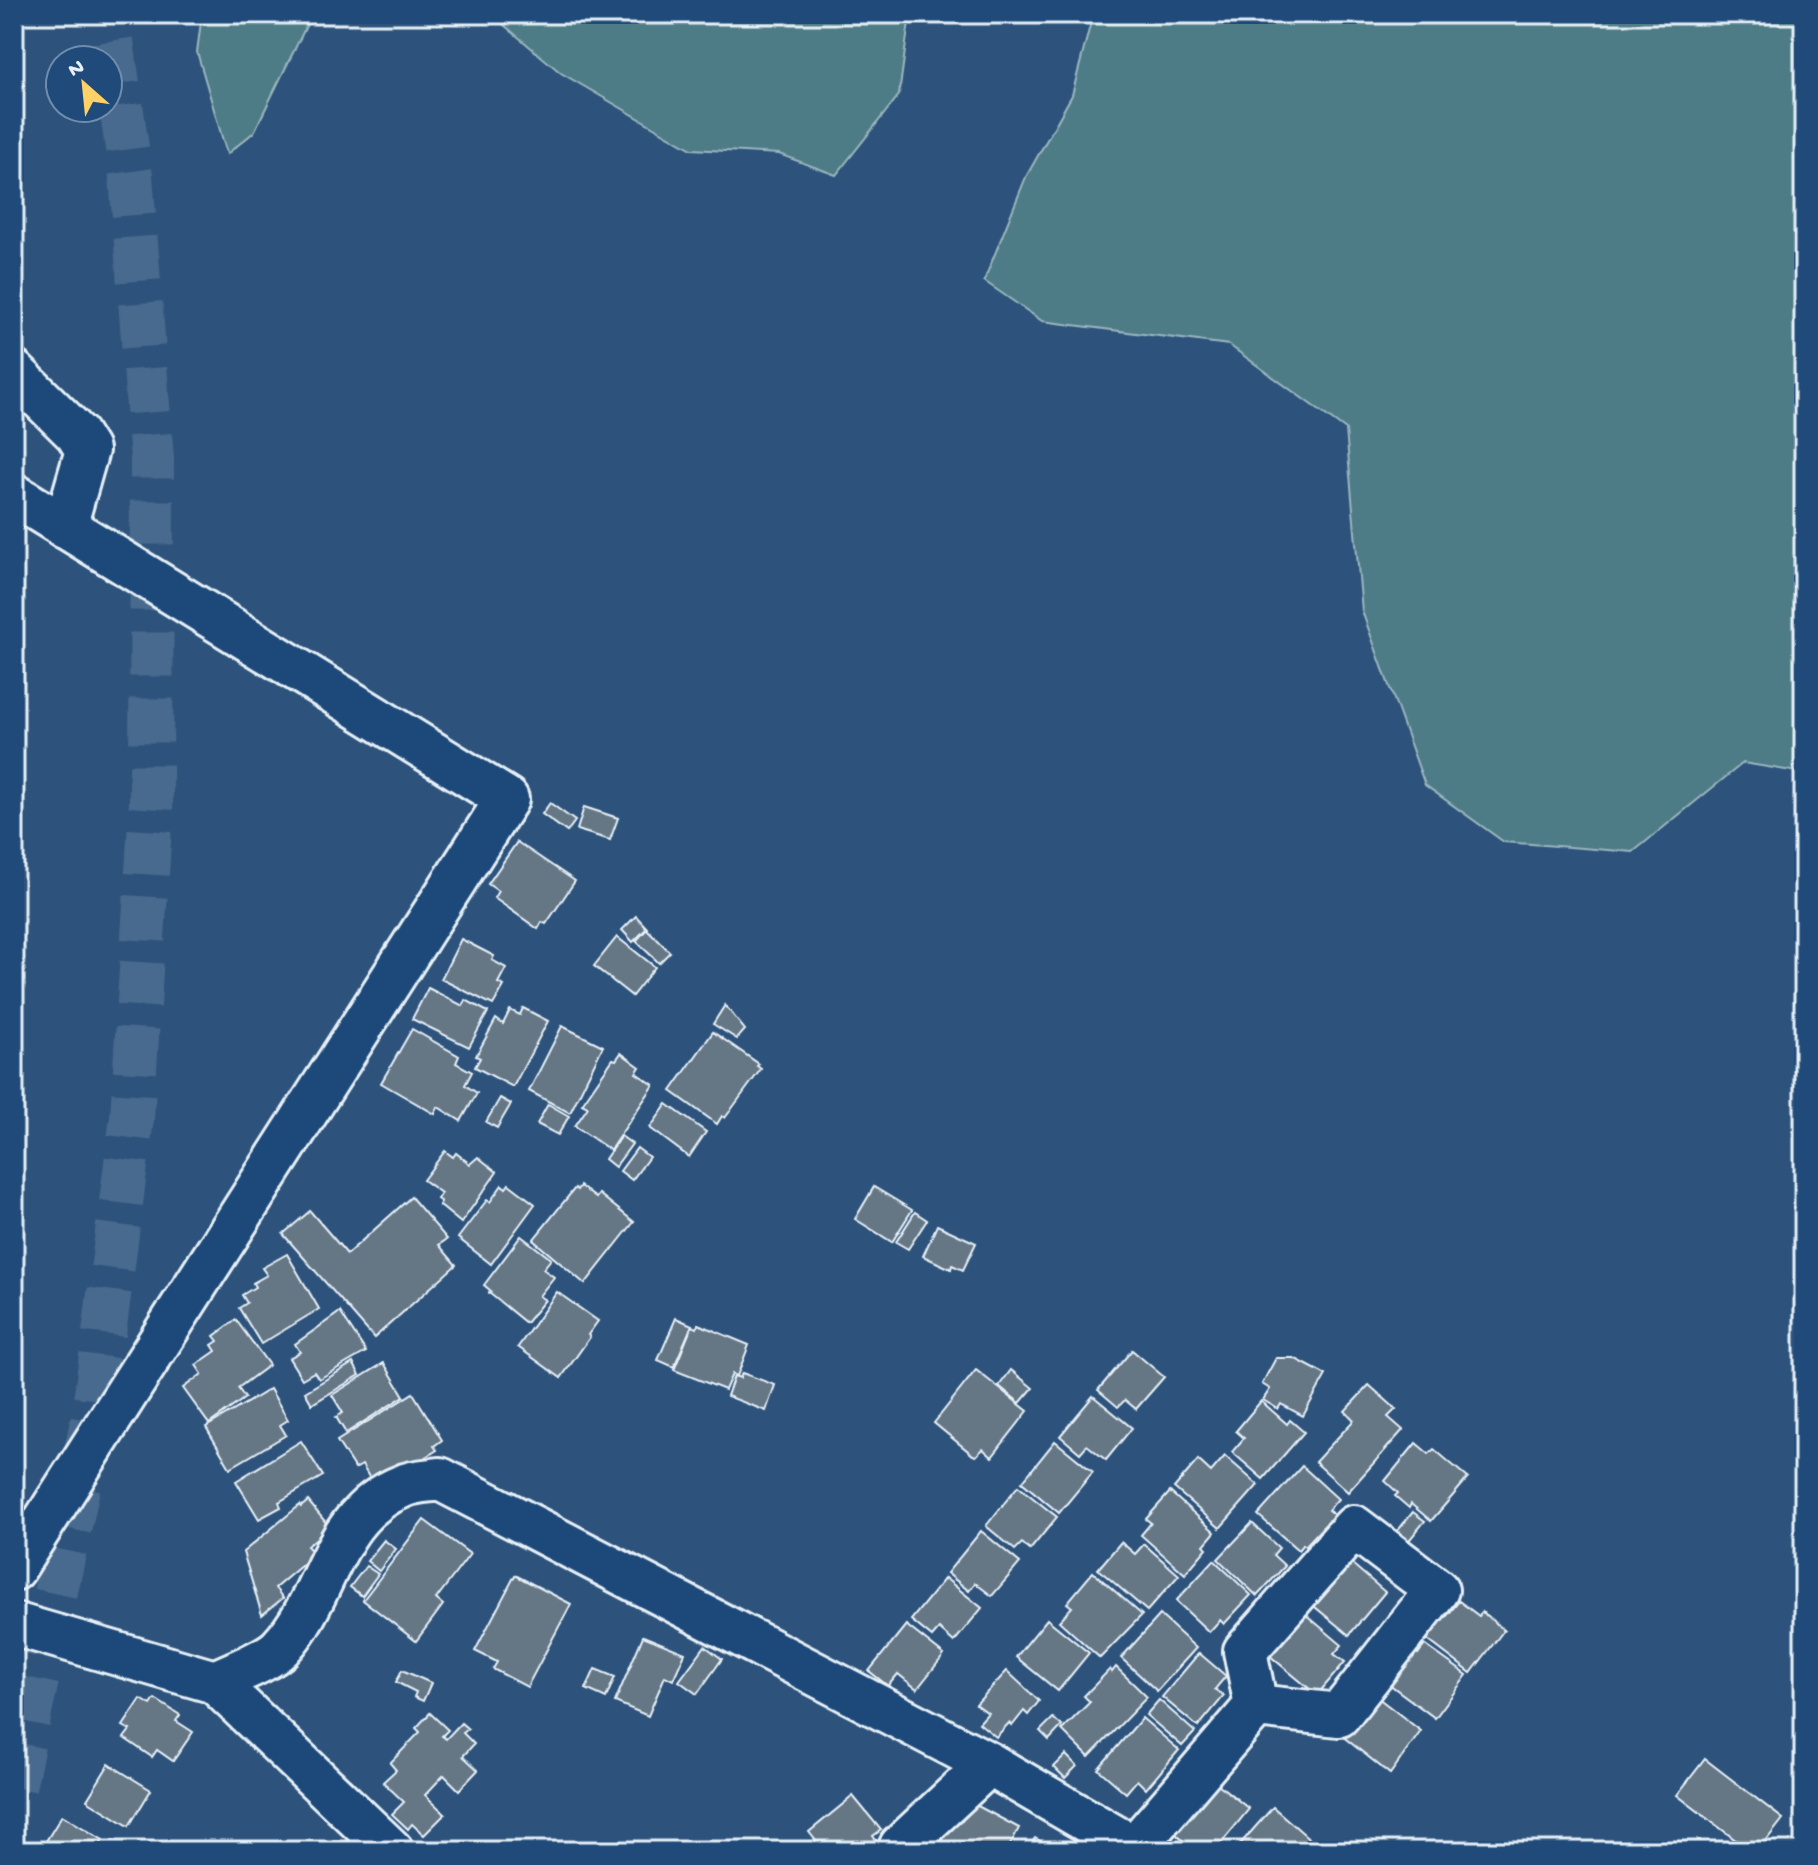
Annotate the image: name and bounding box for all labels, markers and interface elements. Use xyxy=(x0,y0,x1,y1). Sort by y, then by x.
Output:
north arrow xyxy=(44,44,124,124)
text: N xyxy=(64,55,89,85)

